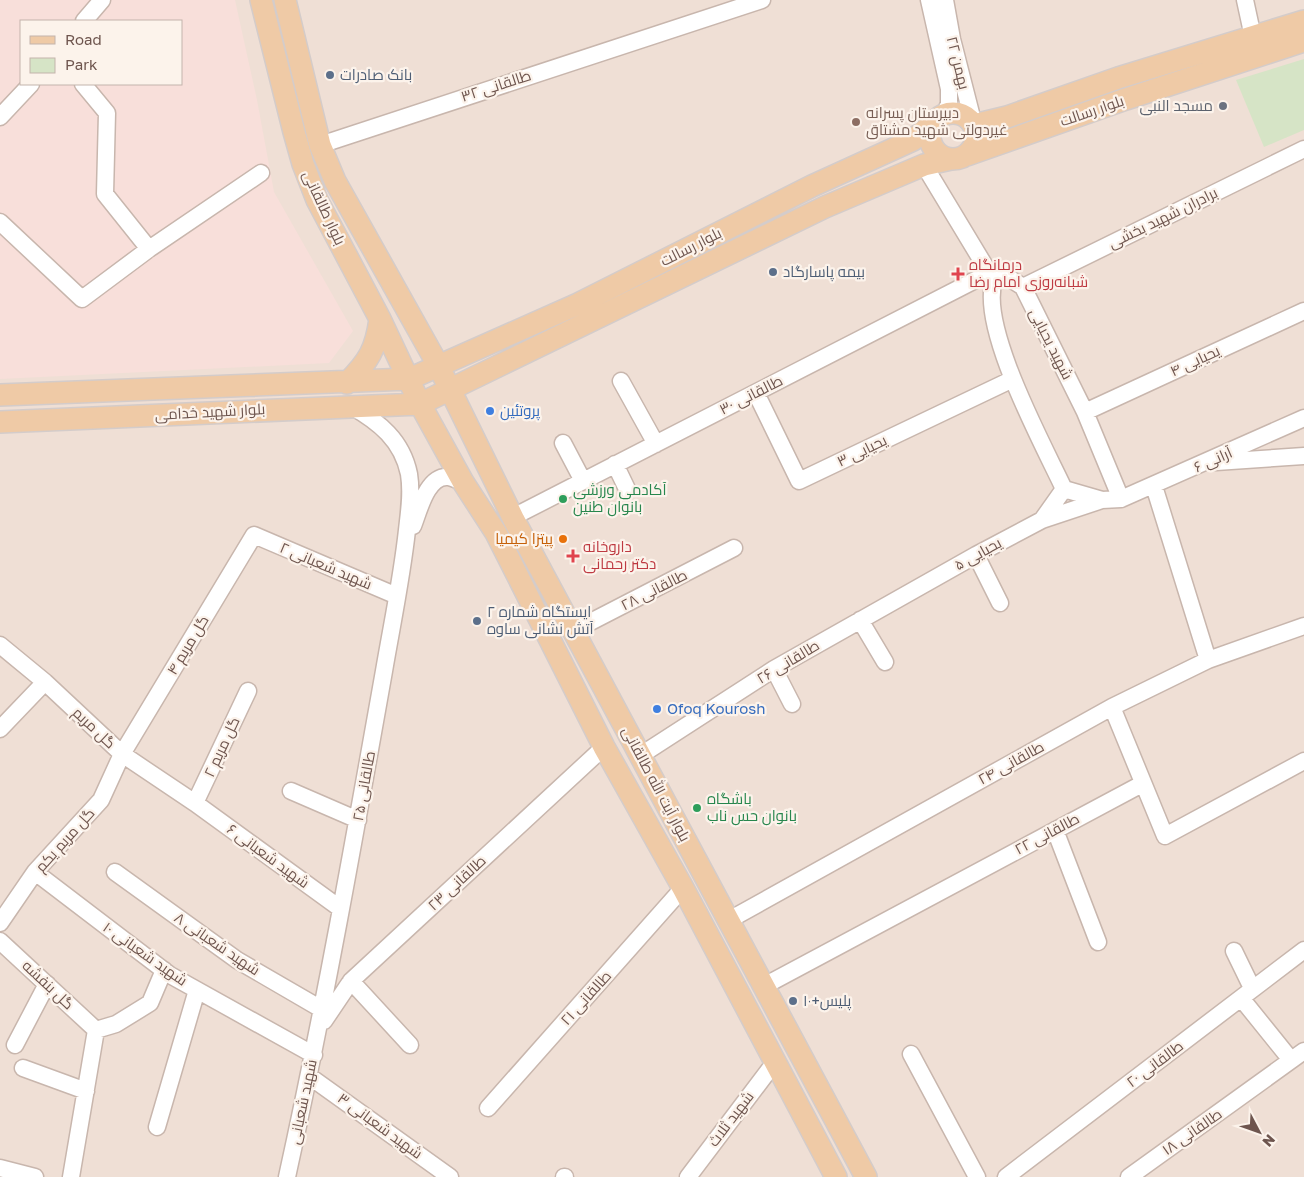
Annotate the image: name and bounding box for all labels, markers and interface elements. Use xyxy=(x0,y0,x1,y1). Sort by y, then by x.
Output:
legend xyxy=(20,20,182,85)
text: Road xyxy=(65,30,102,48)
street label: ۲۲ بهمن xyxy=(942,34,974,92)
text: Park xyxy=(65,55,98,73)
place label: بانک صادرات xyxy=(340,65,412,84)
street label: طالقانی ۳۲ xyxy=(458,65,534,107)
marker: بانک صادرات xyxy=(324,69,336,81)
street label: بلوار رسالت xyxy=(1057,91,1126,130)
place label: مسجد النبی xyxy=(1139,96,1213,116)
marker: مسجد النبی xyxy=(1217,100,1229,112)
place label: دبیرستان پسرانه غیردولتی شهید مشتاق xyxy=(866,103,1008,140)
marker: دبیرستان پسرانه غیردولتی شهید مشتاق xyxy=(850,116,862,128)
street label: بلوار طالقانی xyxy=(298,168,350,248)
street label: برادران شهید بخشی xyxy=(1105,183,1221,253)
street label: بلوار رسالت xyxy=(657,223,725,270)
place label: درمانگاه شبانه‌روزی امام رضا xyxy=(969,255,1088,292)
place label: بیمه پاسارگاد xyxy=(783,262,865,282)
marker: بیمه پاسارگاد xyxy=(767,266,779,278)
marker: درمانگاه شبانه‌روزی امام رضا xyxy=(951,267,965,281)
street label: شهید یحیایی xyxy=(1024,305,1078,383)
street label: یحیایی ۴ xyxy=(1167,341,1223,381)
street label: طالقانی ۳۰ xyxy=(716,371,786,419)
street label: بلوار شهید خدامی xyxy=(154,399,266,425)
place label: پروتئین xyxy=(500,401,540,421)
marker: پروتئین xyxy=(484,405,496,417)
street label: یحیایی ۳ xyxy=(834,430,890,472)
street label: آرانی ۶ xyxy=(1191,443,1235,477)
place label: آکادمی ورزشی بانوان طنین xyxy=(573,480,666,517)
marker: آکادمی ورزشی بانوان طنین xyxy=(557,493,569,505)
place label: پیتزا کیمیا xyxy=(495,529,553,549)
marker: پیتزا کیمیا xyxy=(557,533,569,545)
street label: یحیایی ۵ xyxy=(951,533,1005,575)
place label: داروخانه دکتر رحمانی xyxy=(583,537,656,574)
street label: شهید شعبانی ۲ xyxy=(277,538,375,594)
marker: داروخانه دکتر رحمانی xyxy=(567,550,579,562)
street label: طالقانی ۲۸ xyxy=(617,565,691,615)
place label: ایستگاه شماره ۲ آتش نشانی ساوه xyxy=(487,602,594,639)
street label: گل مریم ۴ xyxy=(162,612,214,678)
marker: ایستگاه شماره ۲ آتش نشانی ساوه xyxy=(471,615,483,627)
street label: طالقانی ۲۶ xyxy=(753,635,823,689)
place label: Ofoq Kourosh xyxy=(667,699,765,717)
street label: گل مریم xyxy=(68,703,120,753)
marker: Ofoq Kourosh xyxy=(651,703,663,715)
street label: گل مریم ۲ xyxy=(199,714,245,780)
street label: بلوار آیت الله طالقانی xyxy=(617,723,695,845)
street label: طالقانی ۲۴ xyxy=(974,737,1048,789)
street label: طالقانی ۲۵ xyxy=(348,749,380,823)
place label: باشگاه بانوان حس ناب xyxy=(707,789,797,826)
marker: باشگاه بانوان حس ناب xyxy=(691,802,703,814)
street label: گل مریم یکم xyxy=(31,804,99,876)
street label: طالقانی ۲۲ xyxy=(1011,809,1083,859)
street label: شهید شعبانی ۶ xyxy=(223,819,313,893)
street label: طالقانی ۲۳ xyxy=(424,851,490,915)
street label: شهید شعبانی ۸ xyxy=(170,908,264,980)
street label: شهید شعبانی ۱۰ xyxy=(99,918,191,990)
street label: گل بنفشه xyxy=(18,956,78,1014)
street label: طالقانی ۲۱ xyxy=(556,966,616,1030)
place label: پلیس+۱۰ xyxy=(803,991,851,1011)
marker: پلیس+۱۰ xyxy=(787,995,799,1007)
street label: طالقانی ۲۰ xyxy=(1122,1036,1188,1092)
street label: شهید شعبانی xyxy=(284,1058,322,1146)
street label: شهید ثلاث xyxy=(704,1087,758,1151)
street label: شهید شعبانی ۳ xyxy=(333,1088,427,1164)
street label: طالقانی ۱۸ xyxy=(1158,1104,1226,1160)
north arrow xyxy=(1234,1107,1284,1157)
text: N xyxy=(1259,1131,1279,1150)

